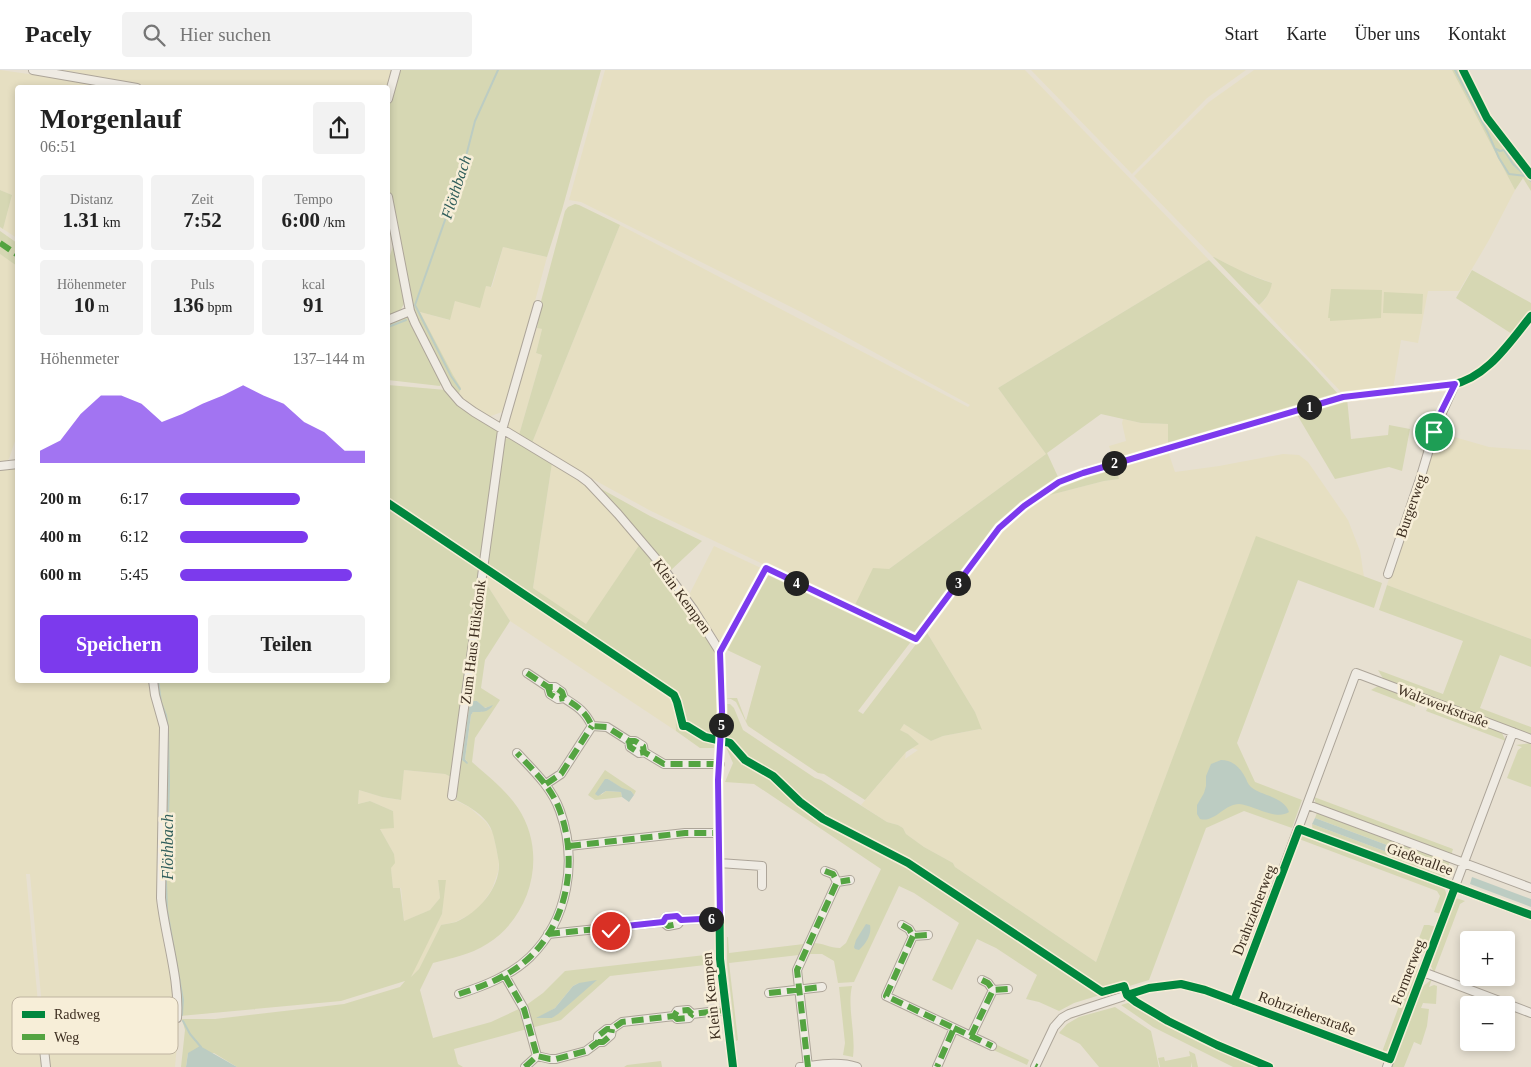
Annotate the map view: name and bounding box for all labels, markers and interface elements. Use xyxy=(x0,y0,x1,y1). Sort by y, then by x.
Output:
search box xyxy=(122,12,472,57)
text: Pacely xyxy=(25,21,92,47)
icon: search xyxy=(140,21,168,49)
text: Hier suchen xyxy=(180,24,271,45)
text: Start xyxy=(1225,24,1259,44)
text: Karte xyxy=(1287,24,1327,44)
text: Über uns xyxy=(1355,24,1420,44)
text: Kontakt xyxy=(1448,24,1506,44)
button: share xyxy=(313,102,365,154)
text: Morgenlauf xyxy=(40,103,182,134)
text: 06:51 xyxy=(40,138,76,155)
water label: Flöthbach xyxy=(437,153,474,222)
text: Distanz xyxy=(70,192,113,207)
text: Zeit xyxy=(191,192,214,207)
text: Tempo xyxy=(294,192,333,207)
text: 1.31 xyxy=(62,208,99,232)
text: 7:52 xyxy=(183,208,222,232)
text: 6:00 xyxy=(282,208,320,232)
text: km xyxy=(99,215,121,230)
text: /km xyxy=(320,215,345,230)
text: Höhenmeter xyxy=(57,277,126,292)
text: Puls xyxy=(190,277,215,292)
text: kcal xyxy=(302,277,325,292)
text: 10 xyxy=(74,293,95,317)
text: 136 xyxy=(173,293,204,317)
text: 91 xyxy=(303,293,324,317)
text: m xyxy=(95,300,109,315)
text: bpm xyxy=(204,300,232,315)
text: Höhenmeter xyxy=(40,350,119,367)
text: 137–144 m xyxy=(293,350,365,367)
pin: 1 xyxy=(1296,394,1322,420)
text: 1 xyxy=(1306,400,1313,415)
pin xyxy=(1413,411,1455,453)
icon: arrive xyxy=(1420,418,1448,446)
pin: 2 xyxy=(1102,450,1126,476)
text: 2 xyxy=(1111,456,1118,471)
street label: Burgerweg xyxy=(1393,472,1430,540)
text: 200 m xyxy=(40,490,81,507)
text: 6:17 xyxy=(120,490,148,507)
text: 400 m xyxy=(40,528,81,545)
text: 6:12 xyxy=(120,528,148,545)
street label: Klein Kempen xyxy=(650,556,715,637)
text: 600 m xyxy=(40,566,81,583)
text: 5:45 xyxy=(120,566,148,583)
pin: 4 xyxy=(784,570,808,596)
pin: 3 xyxy=(946,570,970,596)
text: 4 xyxy=(793,576,800,591)
text: 3 xyxy=(955,576,962,591)
street label: Zum Haus Hülsdonk xyxy=(457,578,489,705)
button: Speichern xyxy=(40,615,198,673)
button: Teilen xyxy=(208,615,365,673)
street label: Walzwerkstraße xyxy=(1395,681,1491,731)
pin: 5 xyxy=(708,712,734,738)
text: 5 xyxy=(718,718,725,733)
water label: Flöthbach xyxy=(159,814,176,881)
street label: Gießerallee xyxy=(1385,840,1456,878)
street label: Drahtzieherweg xyxy=(1229,862,1279,958)
pin: 6 xyxy=(698,906,724,932)
pin xyxy=(590,910,632,952)
text: 6 xyxy=(708,912,715,927)
icon: check xyxy=(597,917,625,945)
map controls xyxy=(1460,931,1515,1051)
button: + xyxy=(1460,931,1515,986)
street label: Formerweg xyxy=(1388,936,1428,1007)
street label: Klein Kempen xyxy=(698,951,724,1041)
street label: Rohrzieherstraße xyxy=(1256,988,1358,1038)
button: − xyxy=(1460,996,1515,1051)
legend xyxy=(12,997,178,1054)
text: Radweg xyxy=(54,1007,100,1022)
text: Weg xyxy=(54,1030,79,1045)

